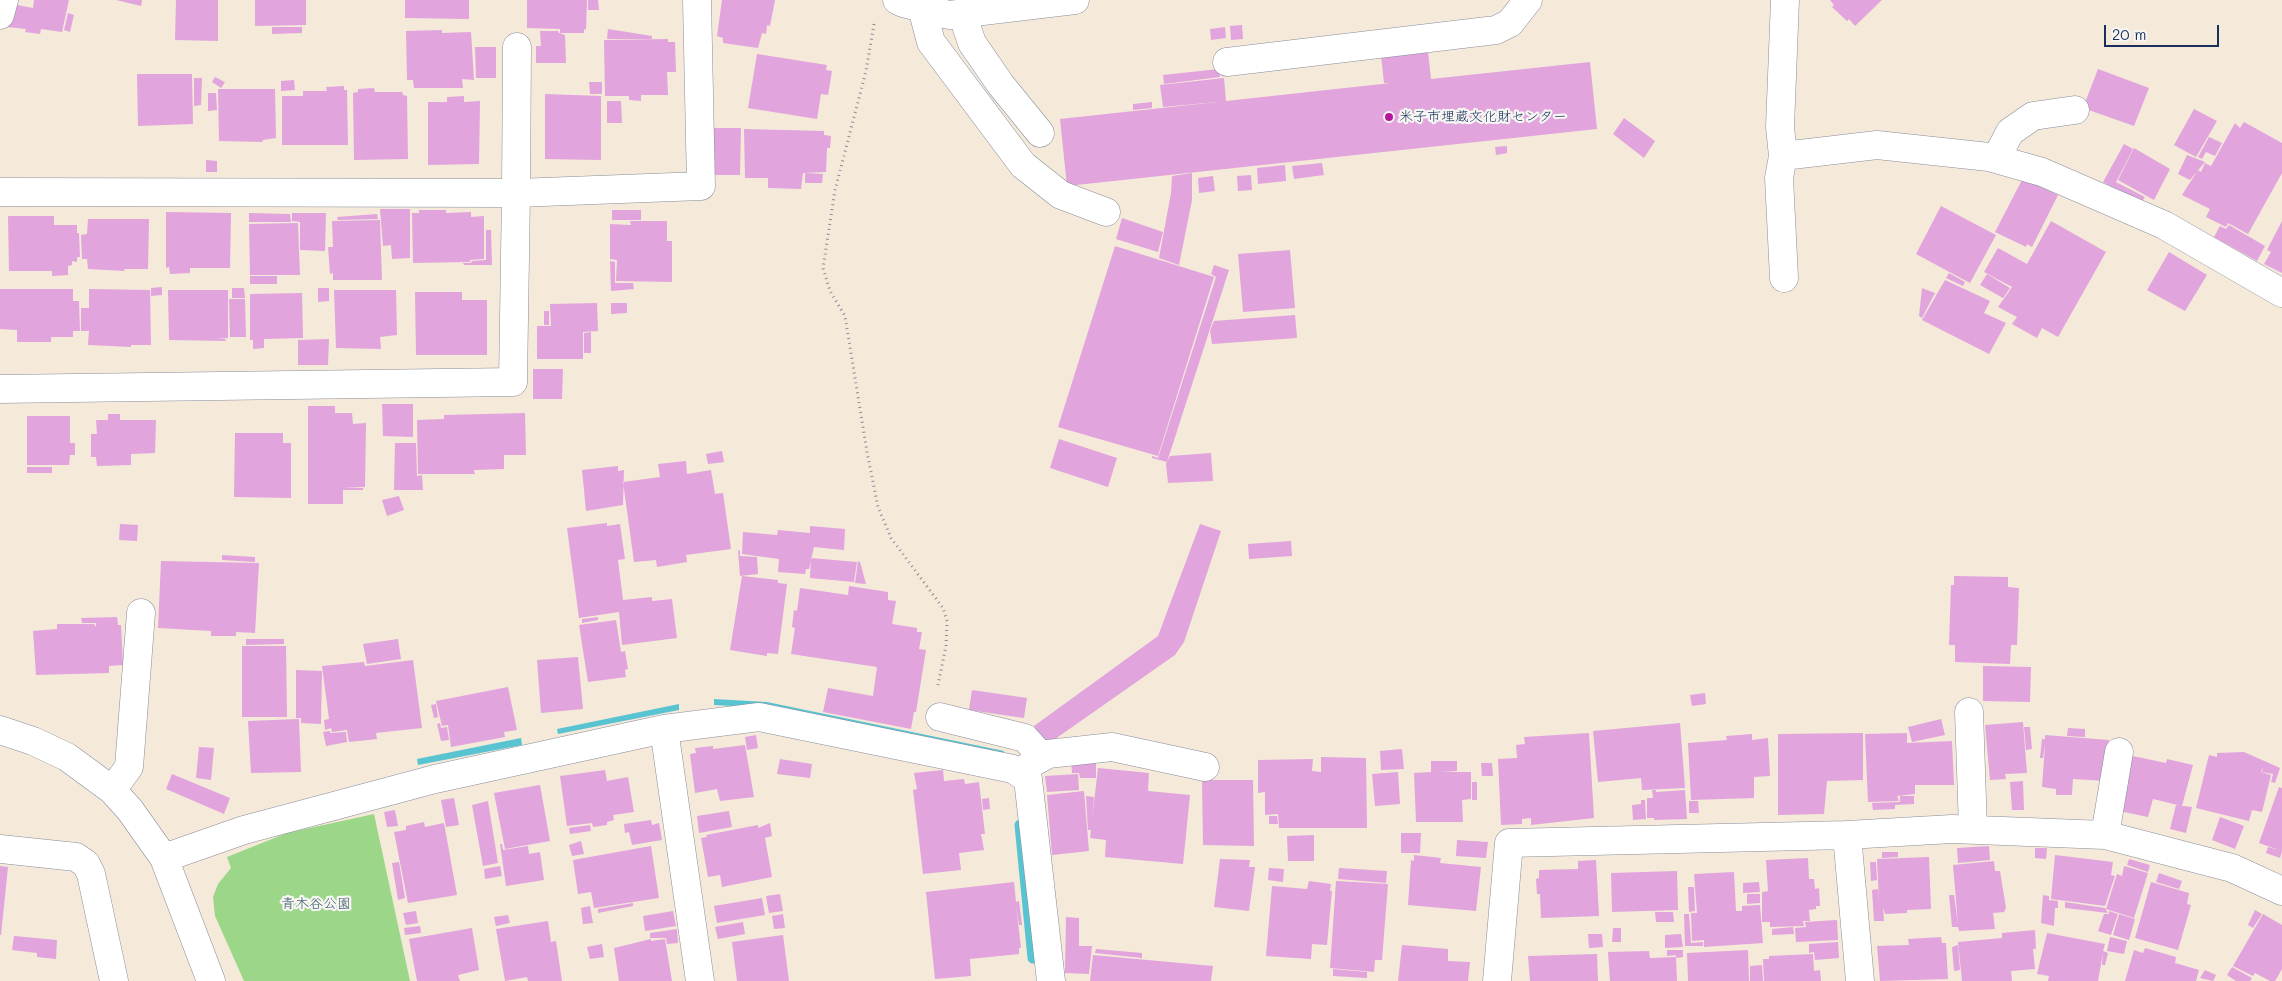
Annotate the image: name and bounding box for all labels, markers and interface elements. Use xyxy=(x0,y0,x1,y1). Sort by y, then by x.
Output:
scale bar xyxy=(2107,15,2222,47)
text: 20 m xyxy=(2112,24,2146,44)
place label: 米子市埋蔵文化財センター xyxy=(1399,109,1567,125)
marker: 米子市埋蔵文化財センター xyxy=(1383,111,1395,123)
park label: 青木谷公園 xyxy=(281,896,351,912)

